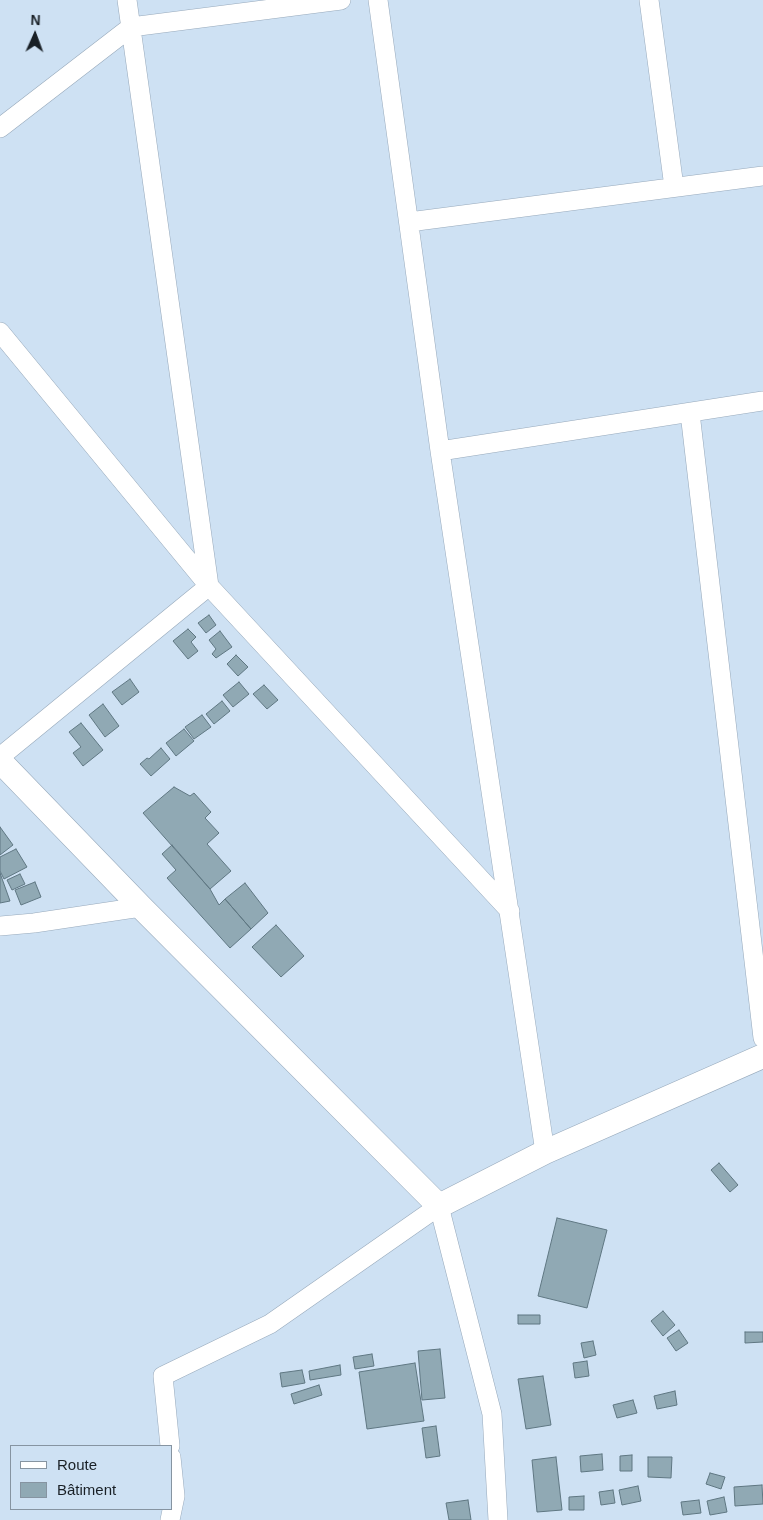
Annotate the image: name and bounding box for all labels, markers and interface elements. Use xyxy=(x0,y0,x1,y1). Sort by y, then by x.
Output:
north arrow xyxy=(10,10,60,60)
text: N xyxy=(30,12,41,28)
legend xyxy=(10,1445,172,1510)
text: Route xyxy=(57,1456,97,1473)
text: Bâtiment xyxy=(57,1481,116,1498)

